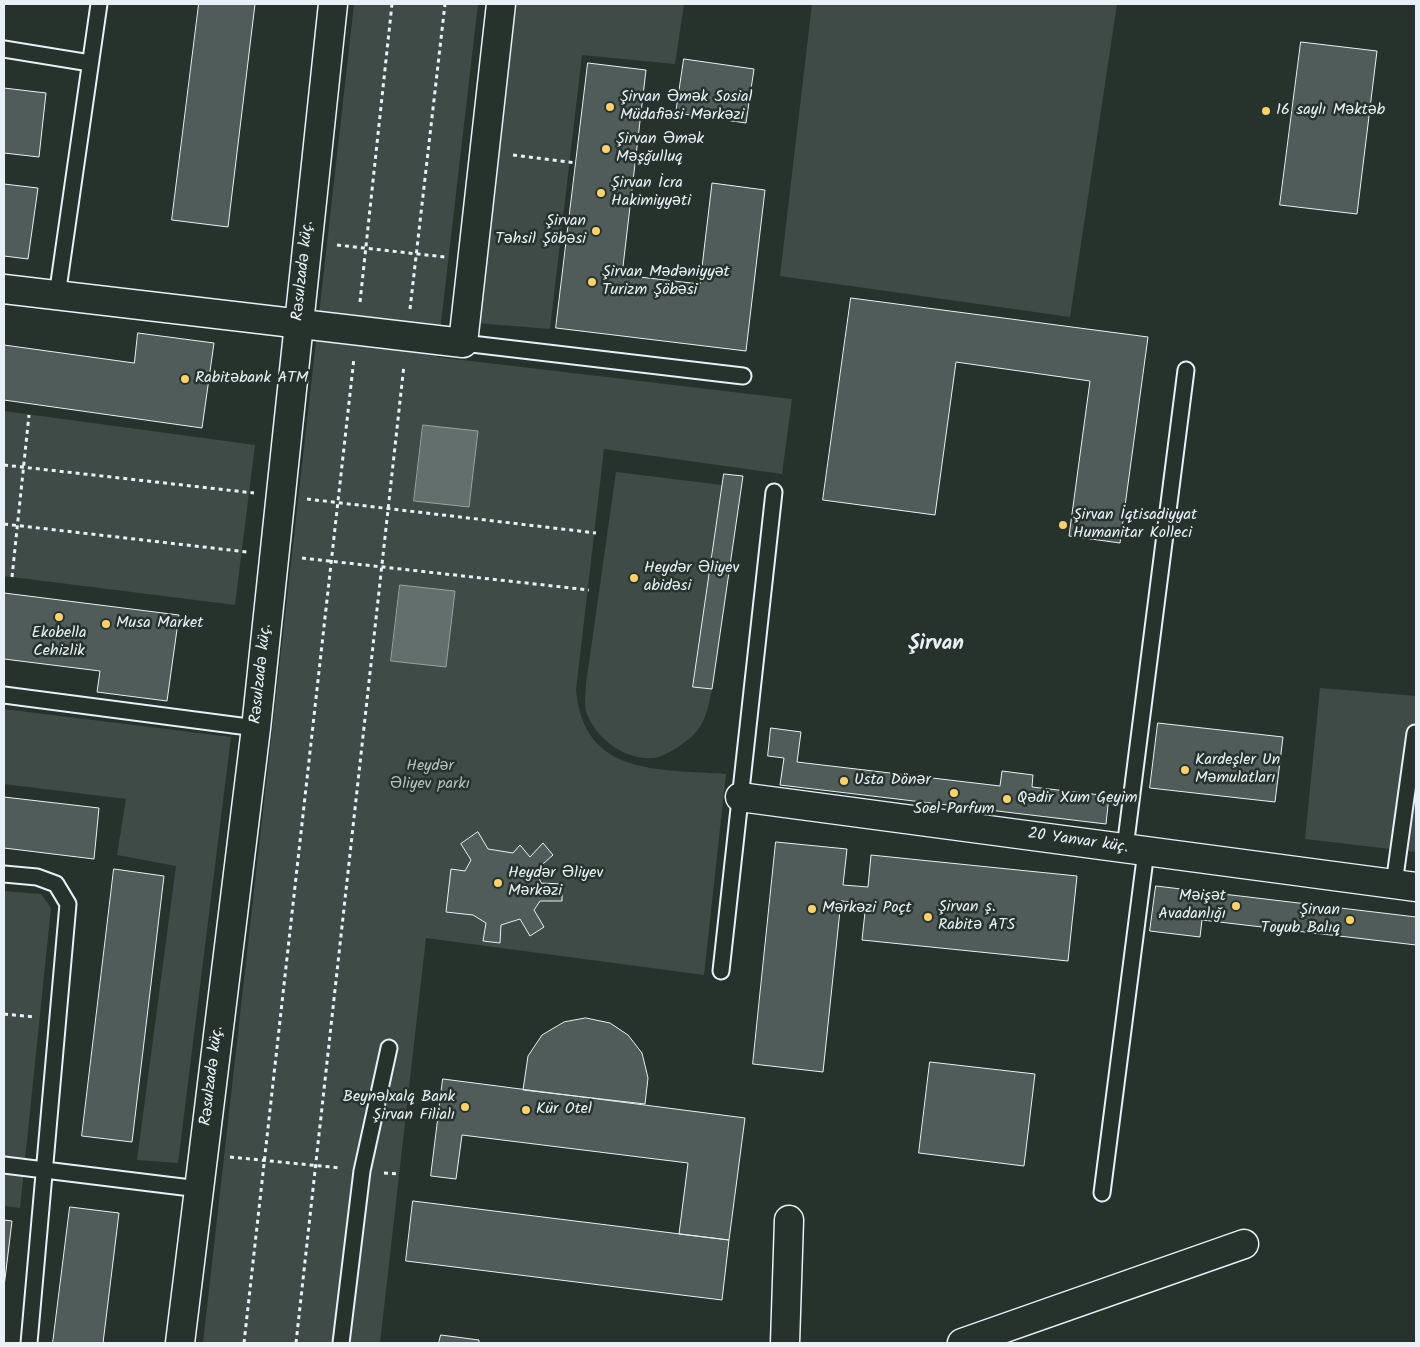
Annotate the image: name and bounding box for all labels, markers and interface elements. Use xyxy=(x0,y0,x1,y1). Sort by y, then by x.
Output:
place label: Şirvan Əmək Sosial Müdafiəsi Mərkəzi xyxy=(620,88,752,126)
marker: Şirvan Əmək Sosial Müdafiəsi Mərkəzi xyxy=(604,101,616,113)
place label: 16 saylı Məktəb xyxy=(1276,101,1385,121)
marker: 16 saylı Məktəb xyxy=(1260,105,1272,117)
place label: Şirvan Əmək Məşğulluq xyxy=(616,130,704,168)
marker: Şirvan Əmək Məşğulluq xyxy=(600,143,612,155)
place label: Şirvan İcra Hakimiyyəti xyxy=(611,174,691,212)
marker: Şirvan İcra Hakimiyyəti xyxy=(595,187,607,199)
place label: Şirvan Təhsil Şöbəsi xyxy=(495,212,586,250)
street label: Rəsulzadə küç. xyxy=(289,220,319,322)
marker: Şirvan Təhsil Şöbəsi xyxy=(590,225,602,237)
place label: Şirvan Mədəniyyət Turizm Şöbəsi xyxy=(602,263,730,301)
marker: Şirvan Mədəniyyət Turizm Şöbəsi xyxy=(586,276,598,288)
place label: Rabitəbank ATM xyxy=(195,369,308,389)
marker: Rabitəbank ATM xyxy=(179,373,191,385)
place label: Şirvan İqtisadiyyat Humanitar Kolleci xyxy=(1073,506,1197,544)
marker: Şirvan İqtisadiyyat Humanitar Kolleci xyxy=(1057,519,1069,531)
place label: Heydər Əliyev abidəsi xyxy=(644,559,739,597)
marker: Heydər Əliyev abidəsi xyxy=(628,572,640,584)
marker: Ekobella Cehizlik xyxy=(53,611,65,623)
place label: Musa Market xyxy=(116,614,203,634)
marker: Musa Market xyxy=(100,618,112,630)
street label: Rəsulzadə küç. xyxy=(247,623,277,725)
place label: Ekobella Cehizlik xyxy=(31,624,87,662)
district label: Şirvan xyxy=(908,632,964,658)
place label: Kardeşler Un Məmulatları xyxy=(1195,751,1280,789)
park label: Heydər Əliyev parkı xyxy=(390,757,470,795)
marker: Kardeşler Un Məmulatları xyxy=(1179,764,1191,776)
place label: Usta Dönər xyxy=(854,771,931,791)
marker: Usta Dönər xyxy=(838,775,850,787)
marker: Soel Parfum xyxy=(948,787,960,799)
place label: Qədir Xum Geyim xyxy=(1017,789,1138,809)
marker: Qədir Xum Geyim xyxy=(1001,793,1013,805)
place label: Soel Parfum xyxy=(913,800,995,820)
street label: 20 Yanvar küç. xyxy=(1027,825,1129,859)
place label: Heydər Əliyev Mərkəzi xyxy=(508,864,603,902)
marker: Heydər Əliyev Mərkəzi xyxy=(492,877,504,889)
place label: Məişət Avadanlığı xyxy=(1158,887,1226,925)
place label: Şirvan ş. Rabitə ATS xyxy=(938,898,1015,936)
place label: Mərkəzi Poçt xyxy=(822,899,912,919)
marker: Məişət Avadanlığı xyxy=(1230,900,1242,912)
place label: Şirvan Toyub Balıq xyxy=(1261,901,1340,939)
marker: Mərkəzi Poçt xyxy=(806,903,818,915)
marker: Şirvan ş. Rabitə ATS xyxy=(922,911,934,923)
marker: Şirvan Toyub Balıq xyxy=(1344,914,1356,926)
street label: Rəsulzadə küç. xyxy=(197,1025,229,1127)
place label: Beynəlxalq Bank Şirvan Filialı xyxy=(343,1088,455,1126)
place label: Kür Otel xyxy=(536,1100,592,1120)
marker: Beynəlxalq Bank Şirvan Filialı xyxy=(459,1101,471,1113)
marker: Kür Otel xyxy=(520,1104,532,1116)

